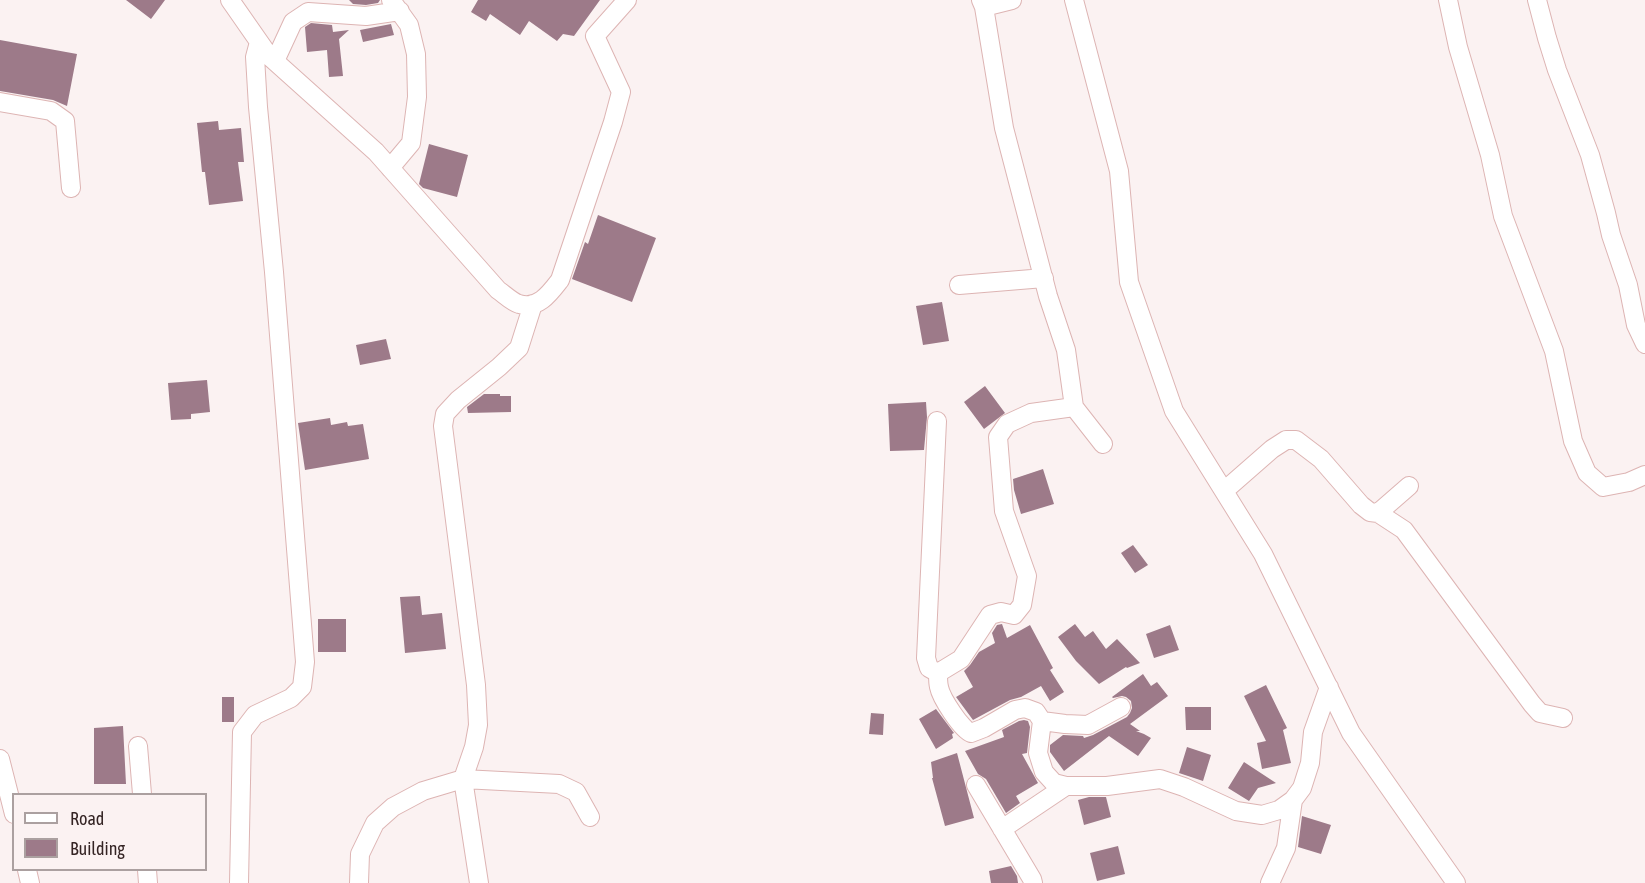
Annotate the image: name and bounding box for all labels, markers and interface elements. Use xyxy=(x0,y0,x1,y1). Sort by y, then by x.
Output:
legend xyxy=(12,793,207,871)
text: Road xyxy=(70,808,104,829)
text: Building xyxy=(70,838,125,859)

